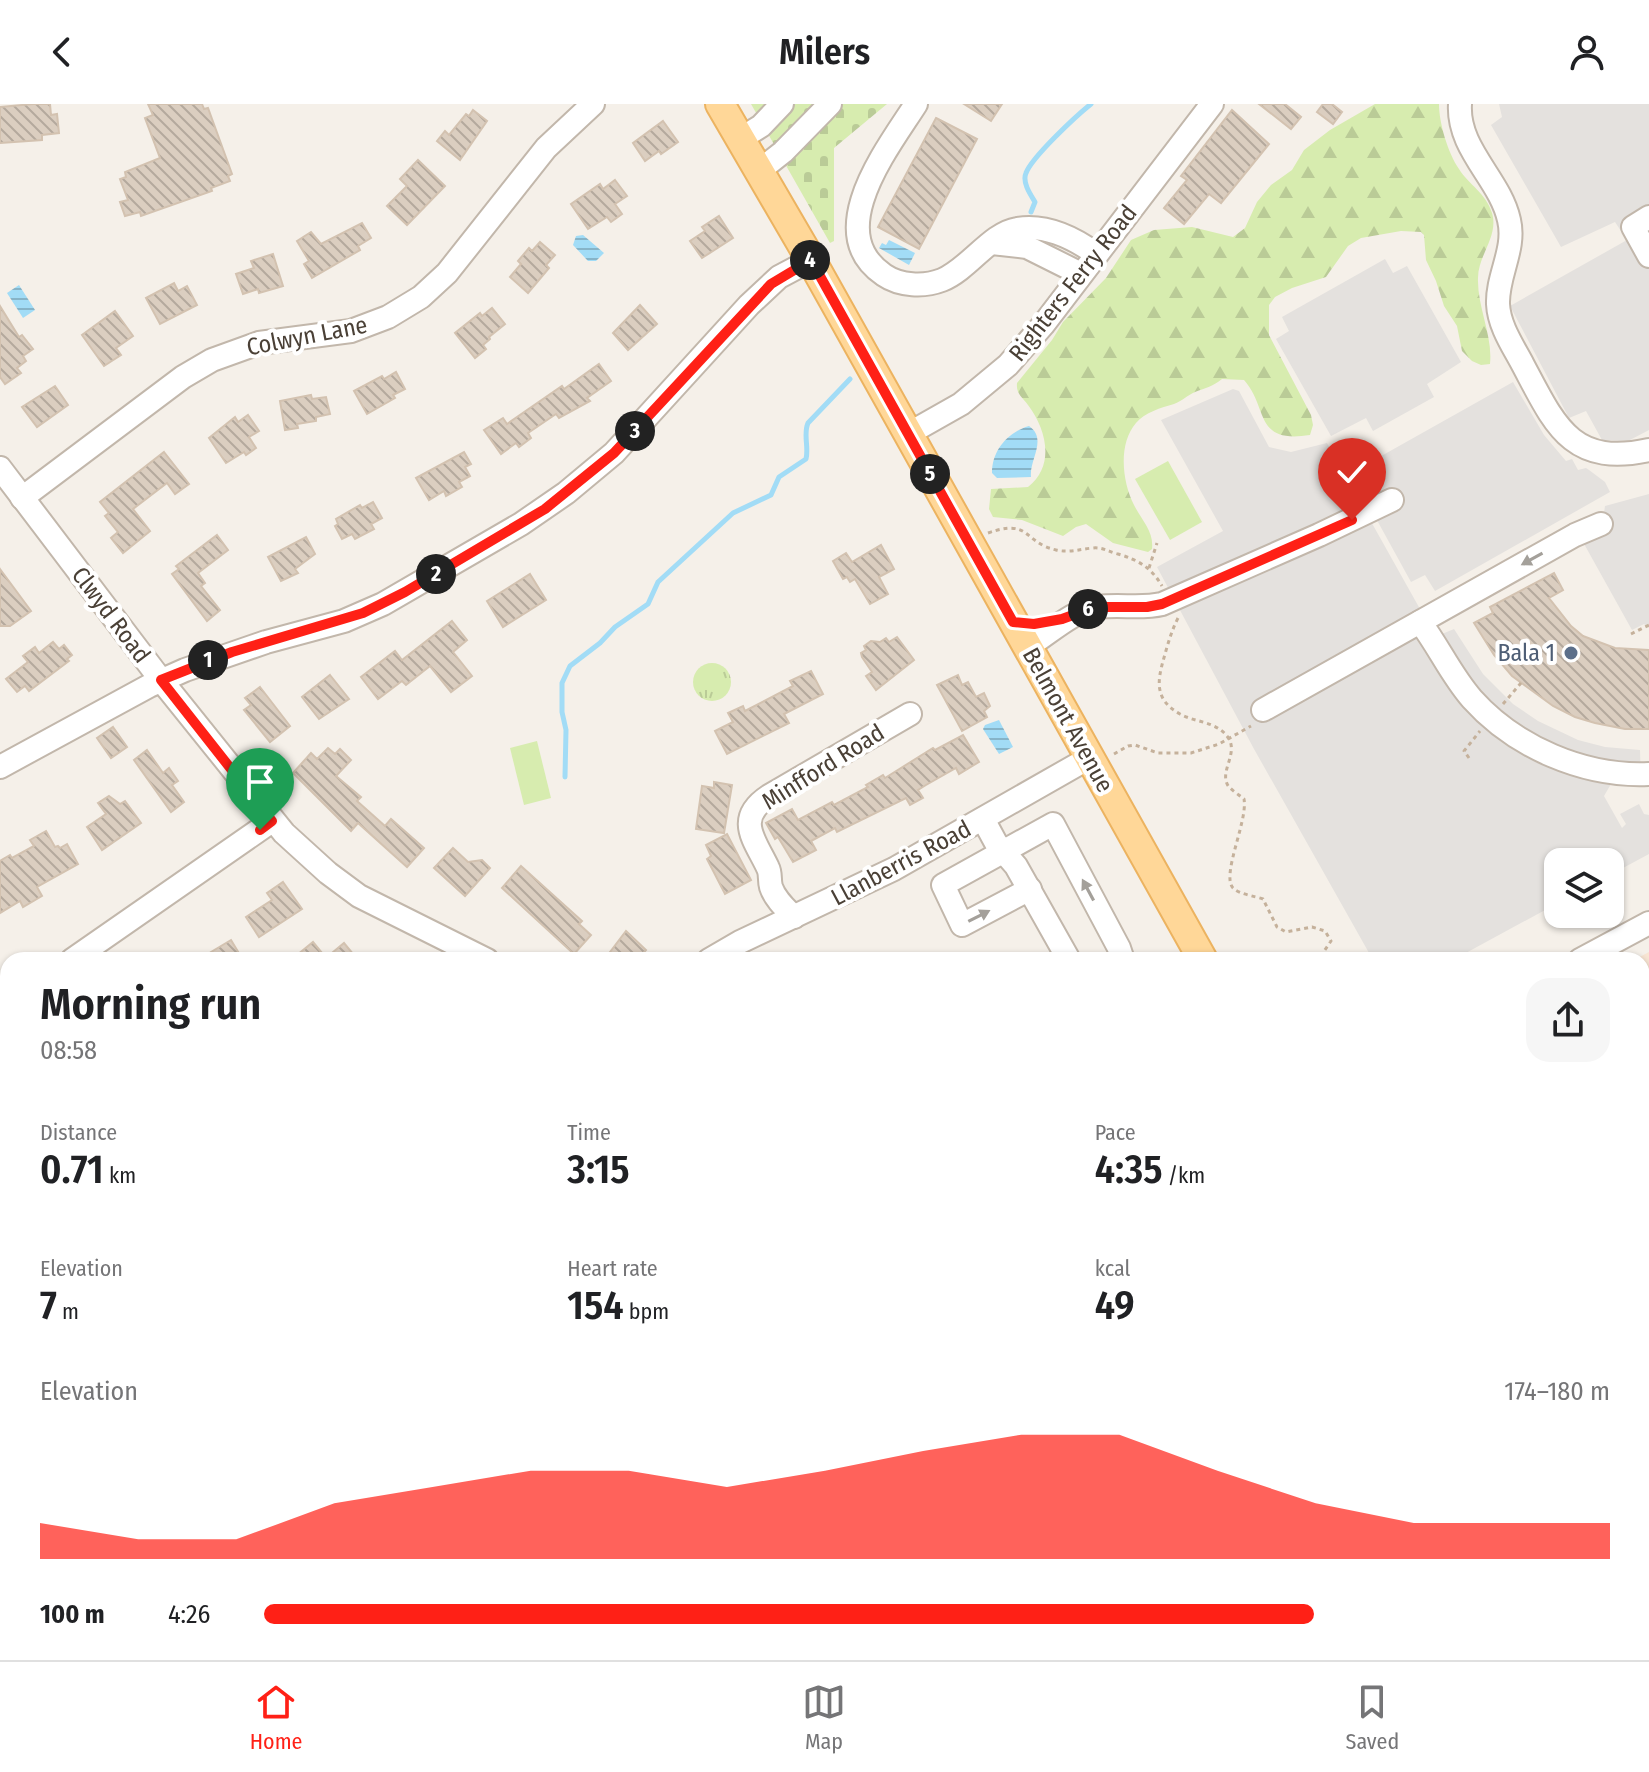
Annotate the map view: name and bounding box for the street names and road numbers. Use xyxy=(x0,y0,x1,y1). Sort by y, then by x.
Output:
street label: Righters Ferry Road xyxy=(1003,199,1143,367)
street label: Colwyn Lane xyxy=(244,311,370,361)
street label: Clwyd Road xyxy=(66,562,156,668)
street label: Belmont Avenue xyxy=(1017,643,1119,797)
street label: Minfford Road xyxy=(757,718,889,816)
street label: Llanberris Road xyxy=(826,814,976,912)

